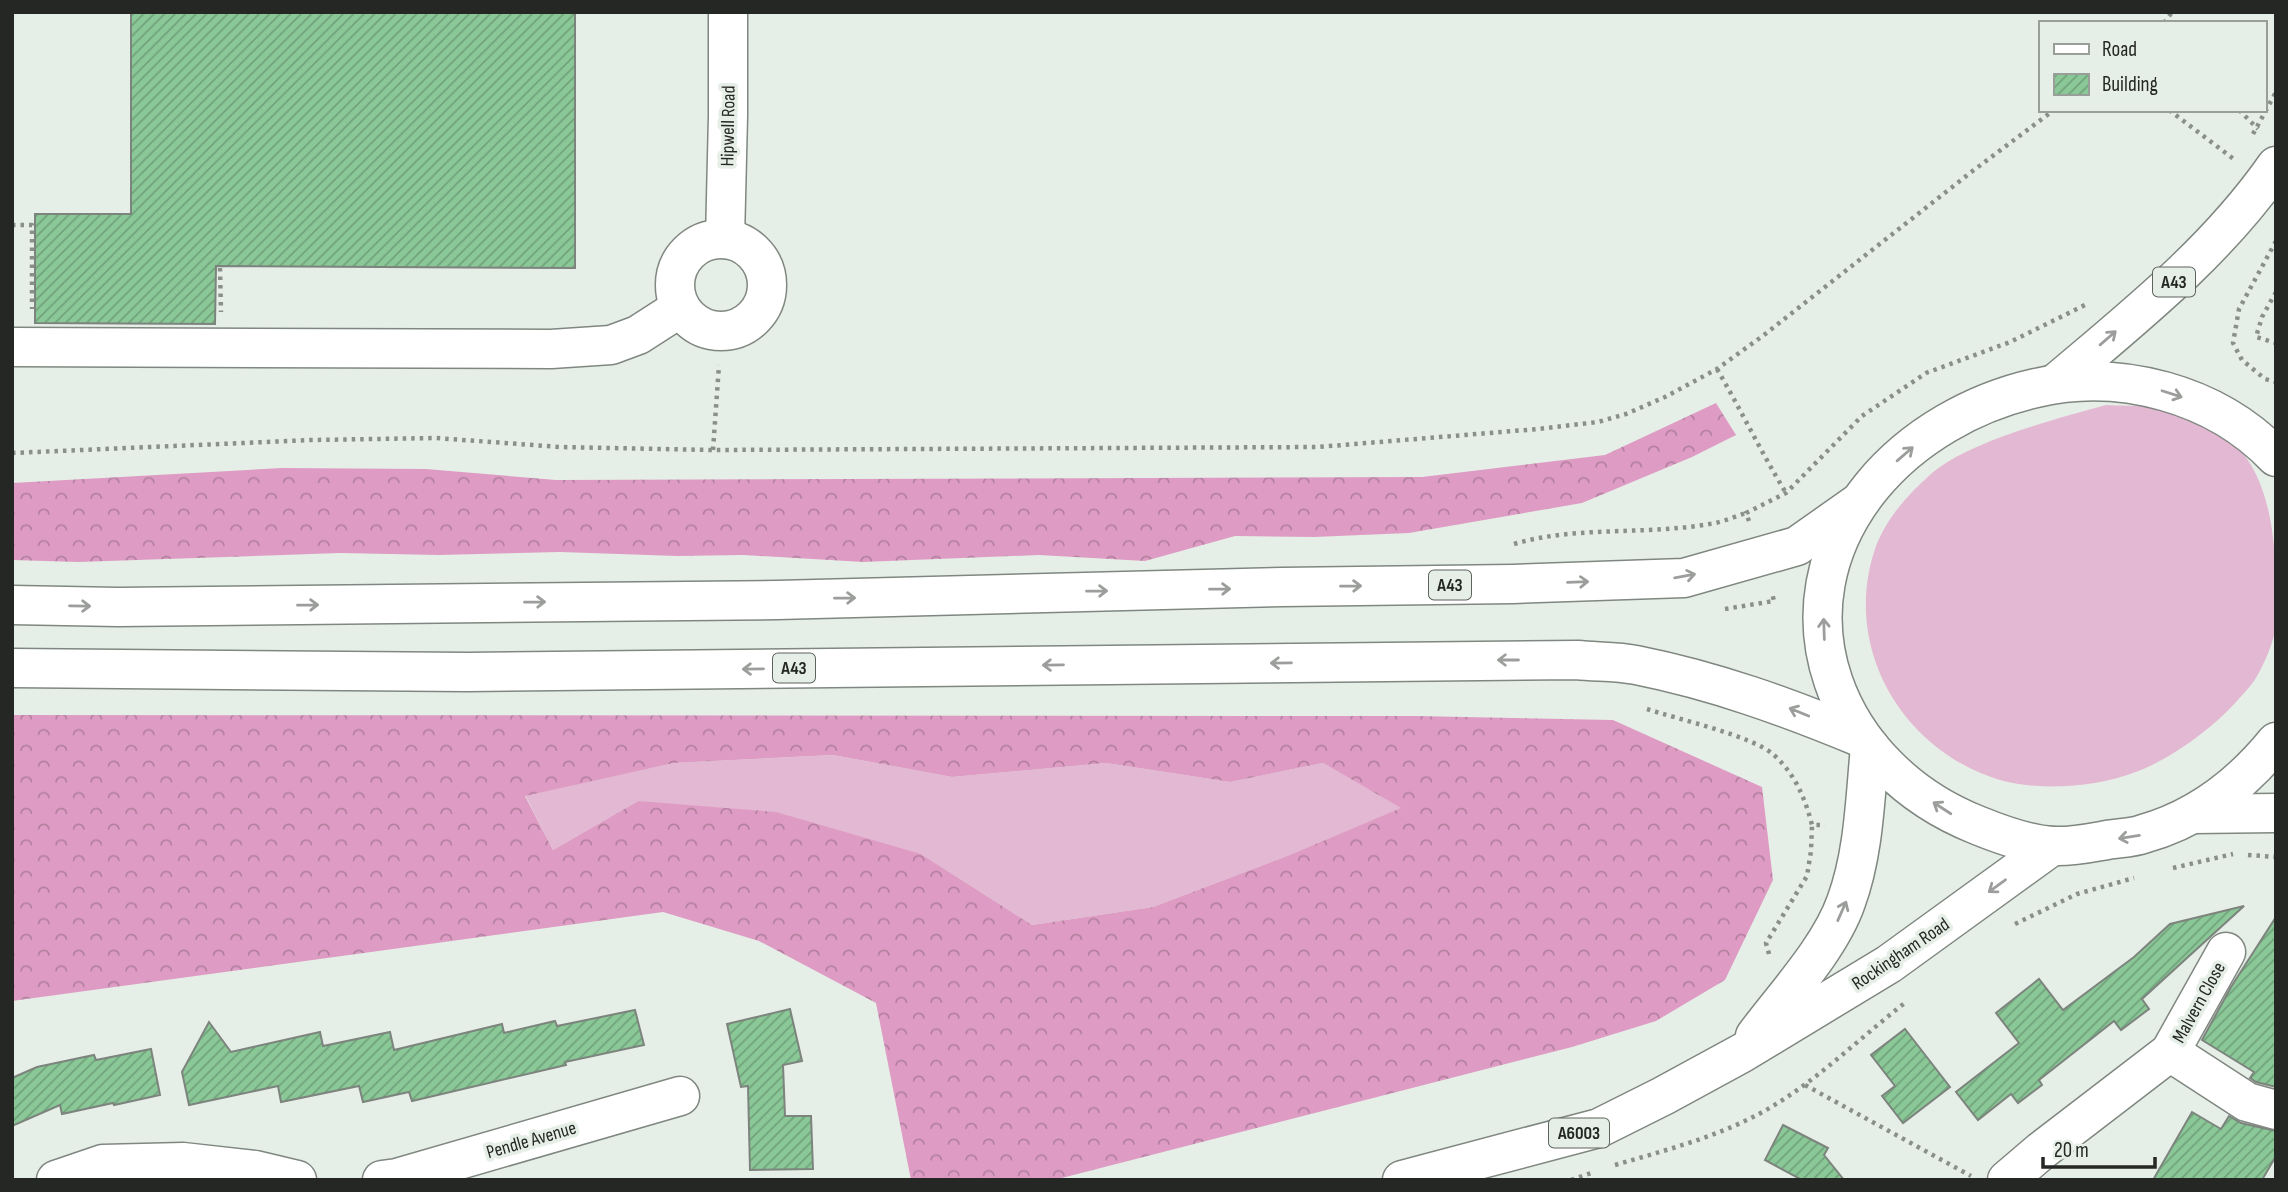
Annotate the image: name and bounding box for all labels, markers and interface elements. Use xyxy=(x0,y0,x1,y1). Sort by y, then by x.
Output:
legend xyxy=(2039,21,2267,112)
text: Road xyxy=(2102,37,2137,62)
text: Building xyxy=(2102,72,2158,97)
street label: Hipwell Road xyxy=(716,85,741,167)
road number: A43 xyxy=(2153,268,2195,296)
one-way arrow xyxy=(2099,331,2117,346)
one-way arrow xyxy=(2161,389,2183,401)
one-way arrow xyxy=(1895,446,1913,462)
one-way arrow xyxy=(1673,569,1696,582)
road number: A43 xyxy=(1429,570,1471,600)
one-way arrow xyxy=(1566,575,1589,588)
one-way arrow xyxy=(1339,579,1362,593)
one-way arrow xyxy=(1208,582,1231,595)
one-way arrow xyxy=(1085,585,1108,598)
one-way arrow xyxy=(833,591,856,605)
one-way arrow xyxy=(524,595,547,609)
one-way arrow xyxy=(296,598,319,612)
one-way arrow xyxy=(69,600,92,613)
one-way arrow xyxy=(1817,618,1830,641)
one-way arrow xyxy=(1497,653,1520,667)
road number: A43 xyxy=(773,654,815,682)
one-way arrow xyxy=(1270,656,1293,669)
one-way arrow xyxy=(1042,658,1065,672)
one-way arrow xyxy=(741,662,764,676)
one-way arrow xyxy=(1788,705,1810,718)
one-way arrow xyxy=(1933,801,1953,815)
one-way arrow xyxy=(2118,831,2141,844)
one-way arrow xyxy=(1988,879,2007,893)
one-way arrow xyxy=(1836,901,1849,922)
street label: Rockingham Road xyxy=(1848,913,1954,995)
street label: Malvern Close xyxy=(2168,958,2231,1047)
street label: Pendle Avenue xyxy=(484,1117,579,1164)
road number: A6003 xyxy=(1549,1118,1609,1148)
scale bar xyxy=(2043,1126,2155,1170)
text: 20 m xyxy=(2054,1138,2089,1163)

